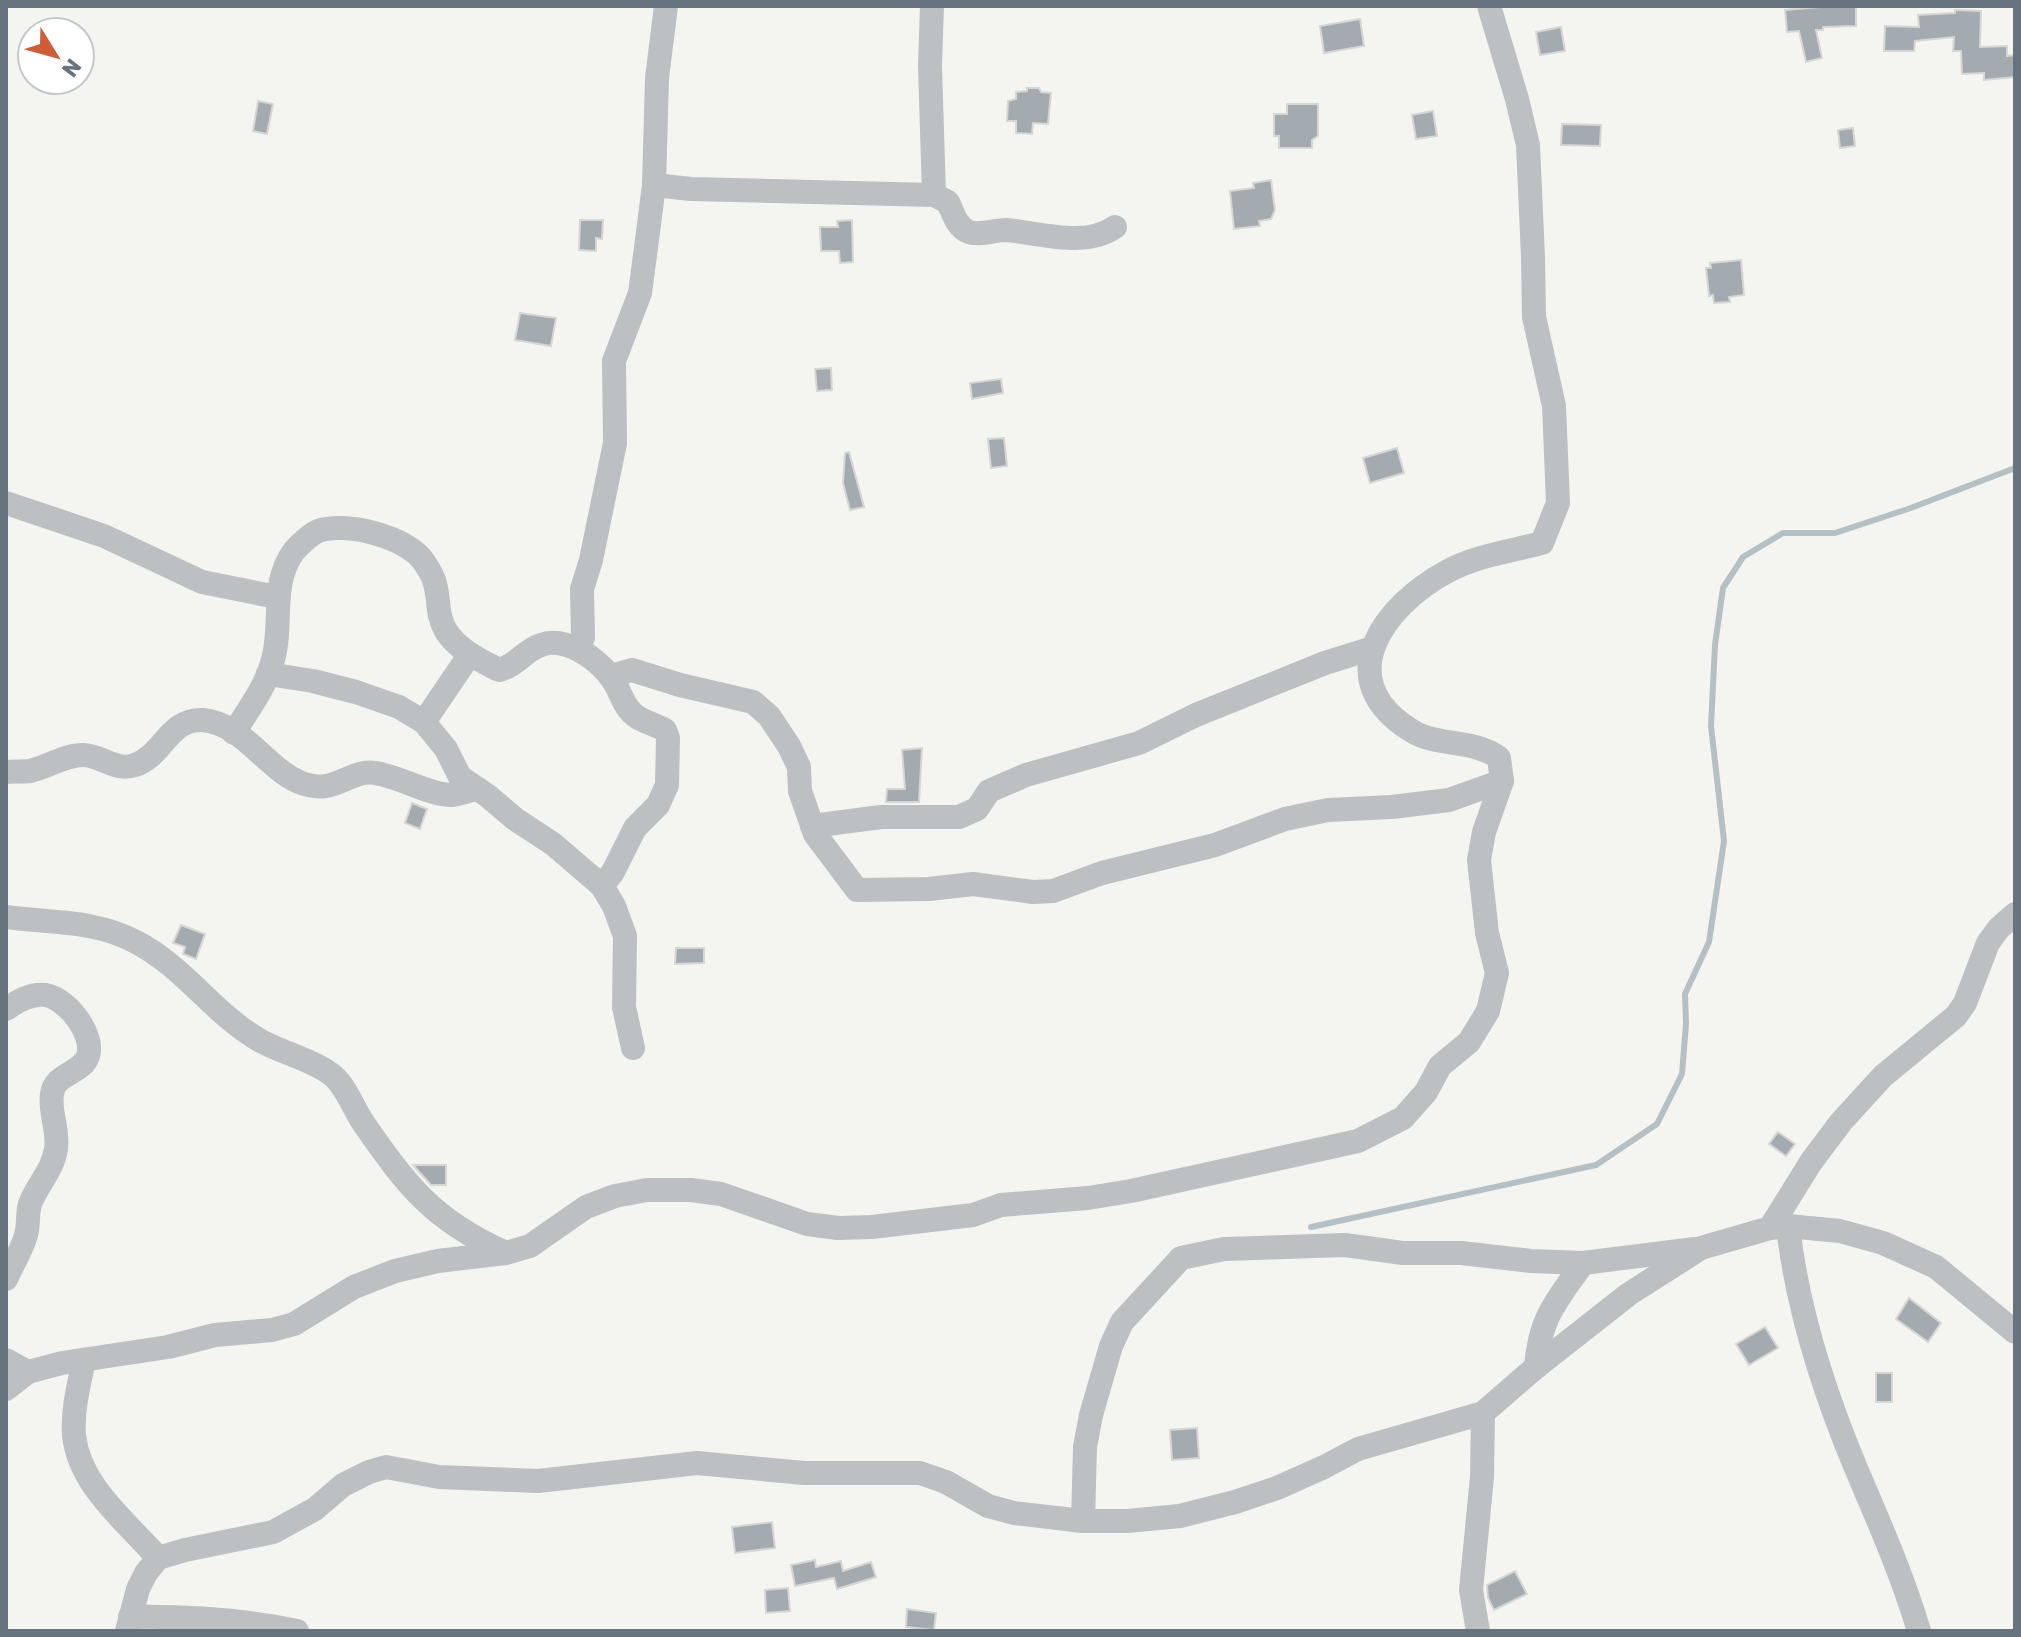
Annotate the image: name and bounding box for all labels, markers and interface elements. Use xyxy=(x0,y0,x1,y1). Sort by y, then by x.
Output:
north arrow xyxy=(16,16,96,96)
text: N xyxy=(56,53,87,82)

